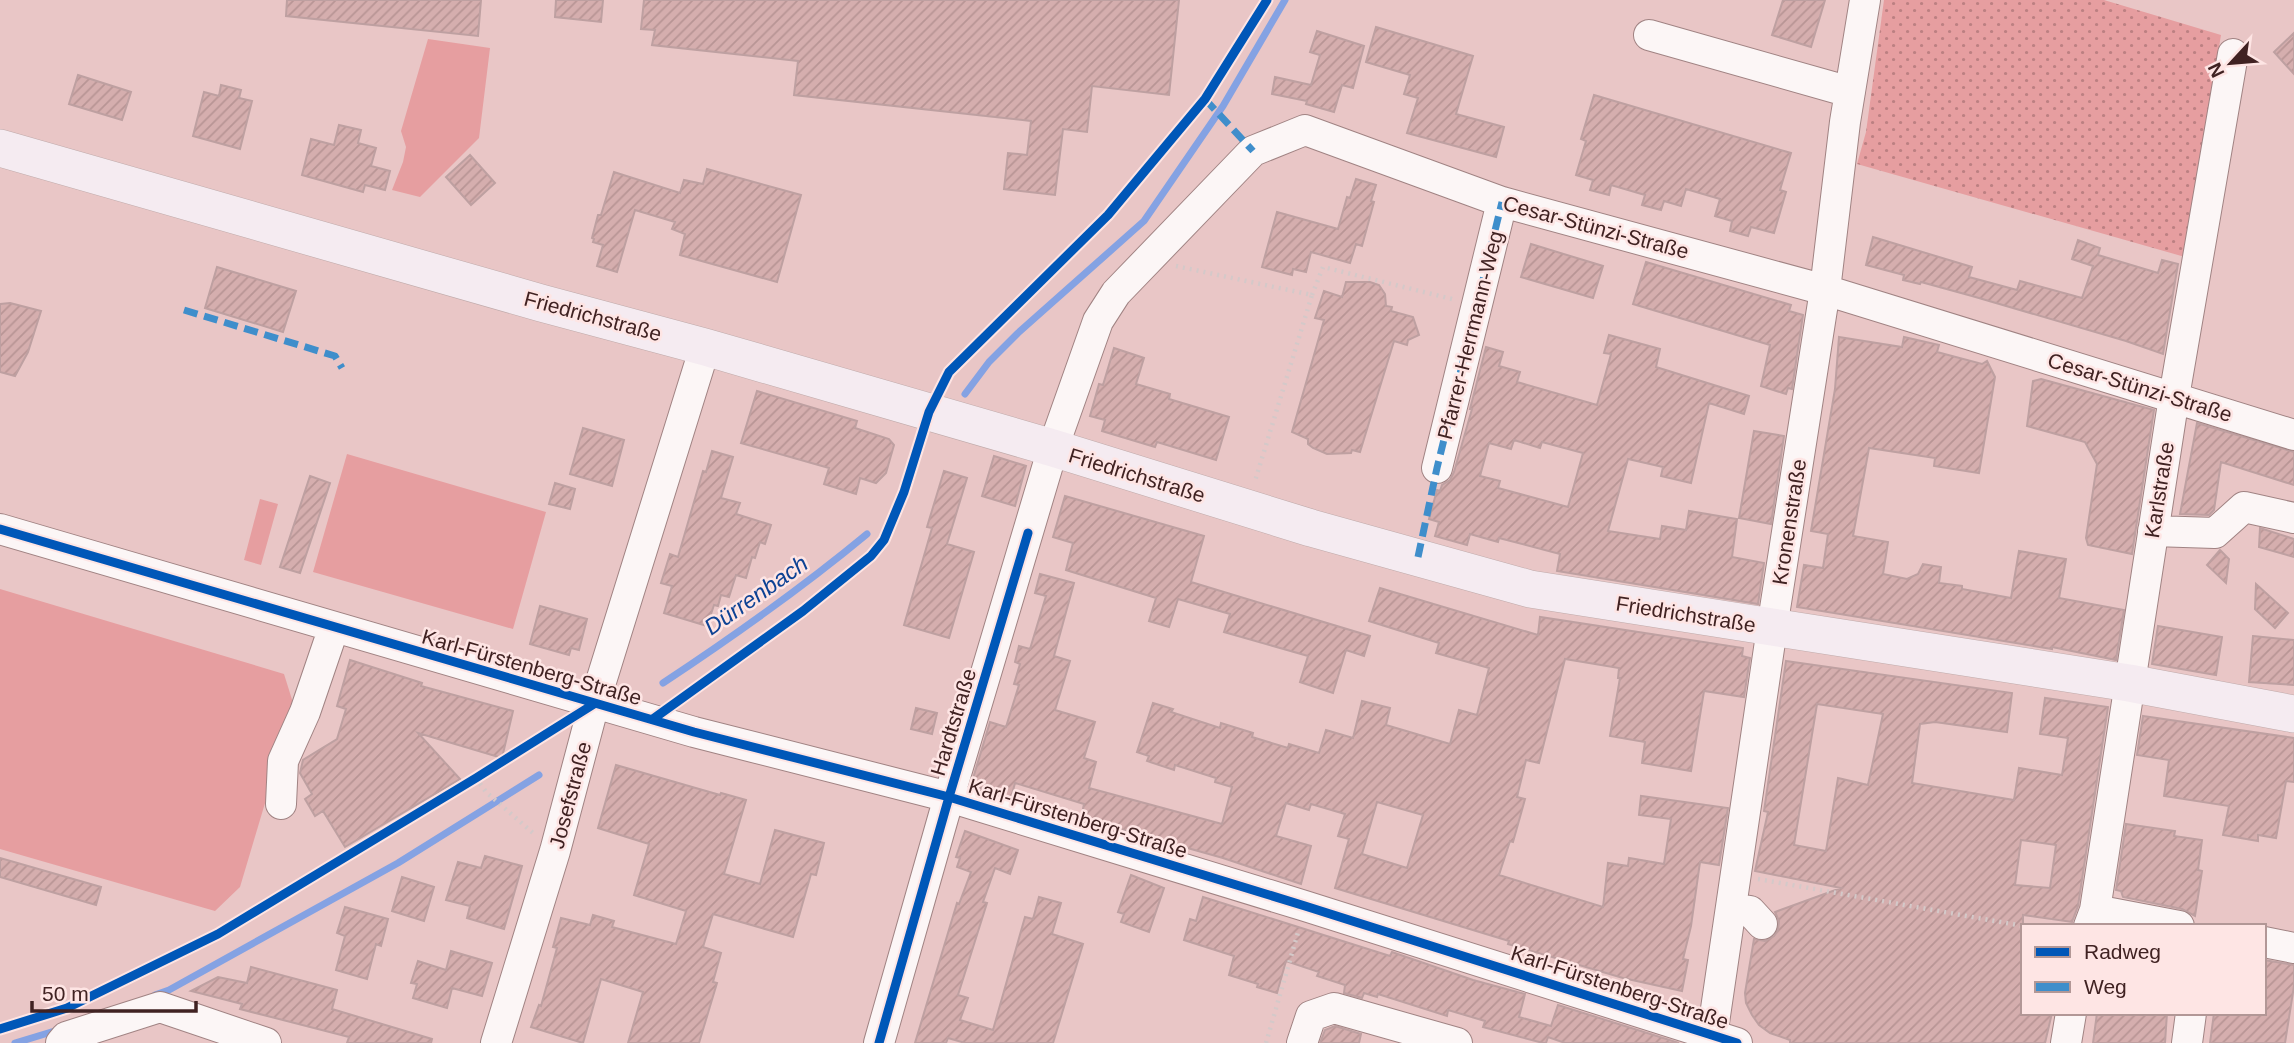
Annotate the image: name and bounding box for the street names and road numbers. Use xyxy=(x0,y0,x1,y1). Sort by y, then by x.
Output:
street label: Cesar-Stünzi-Straße xyxy=(1501,191,1691,263)
street label: Pfarrer-Herrmann-Weg xyxy=(1433,228,1507,442)
street label: Friedrichstraße xyxy=(522,287,664,345)
street label: Cesar-Stünzi-Straße xyxy=(2045,348,2235,426)
street label: Karlstraße xyxy=(2140,440,2178,540)
street label: Friedrichstraße xyxy=(1066,443,1208,507)
street label: Kronenstraße xyxy=(1768,457,1810,587)
street label: Friedrichstraße xyxy=(1614,592,1758,636)
street label: Karl-Fürstenberg-Straße xyxy=(419,625,645,709)
street label: Hardtstraße xyxy=(926,666,980,778)
street label: Josefstraße xyxy=(545,739,595,851)
street label: Karl-Fürstenberg-Straße xyxy=(966,774,1190,862)
street label: Karl-Fürstenberg-Straße xyxy=(1508,941,1732,1033)

